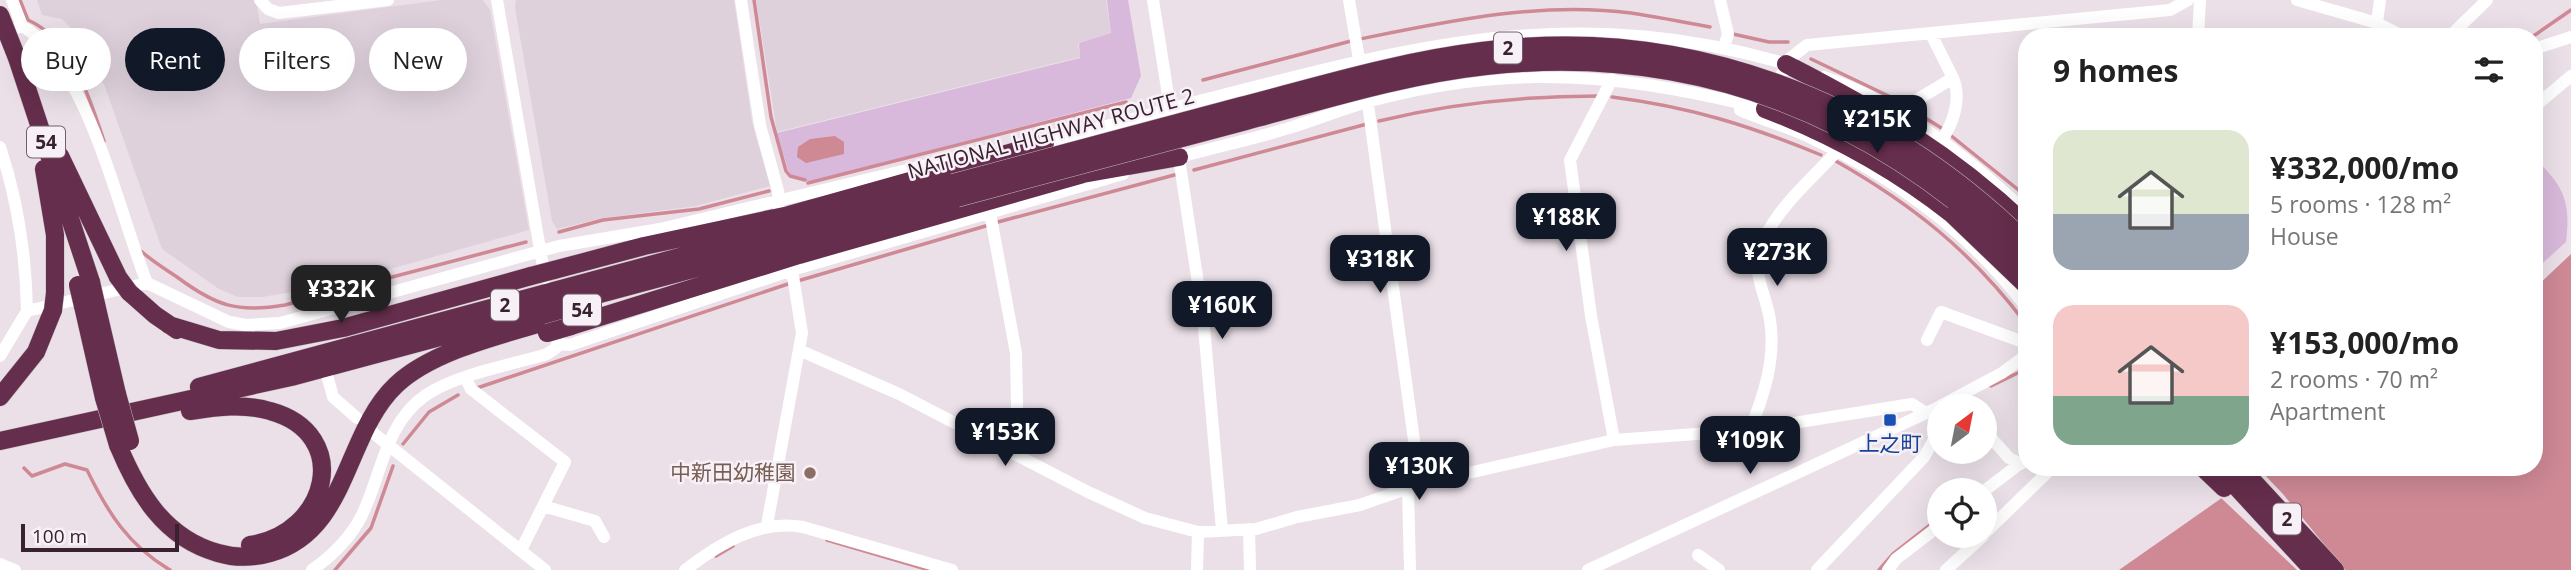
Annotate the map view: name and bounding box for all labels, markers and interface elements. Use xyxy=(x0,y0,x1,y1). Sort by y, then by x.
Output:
chip: Buy xyxy=(21,28,111,91)
chip: Rent xyxy=(125,28,225,91)
chip: Filters xyxy=(239,28,355,91)
chip: New xyxy=(369,28,467,91)
road number: 2 xyxy=(1494,32,1522,64)
text: 9 homes xyxy=(2053,50,2178,91)
icon: filters xyxy=(2470,51,2508,89)
street label: NATIONAL HIGHWAY ROUTE 2 xyxy=(904,81,1197,185)
pin: ¥215K xyxy=(1828,96,1926,155)
text: ¥215K xyxy=(1843,102,1911,134)
road number: 54 xyxy=(27,126,65,158)
text: ¥332,000/mo xyxy=(2270,147,2459,188)
icon: home xyxy=(2109,158,2193,242)
text: 5 rooms · 128 m² xyxy=(2270,188,2451,220)
pin: ¥188K xyxy=(1517,194,1615,253)
text: ¥188K xyxy=(1532,200,1600,232)
text: House xyxy=(2270,220,2339,252)
pin: ¥273K xyxy=(1728,229,1826,288)
text: ¥273K xyxy=(1743,235,1811,267)
pin: ¥318K xyxy=(1331,236,1429,295)
text: ¥318K xyxy=(1346,242,1414,274)
pin: ¥332K xyxy=(292,266,390,325)
text: ¥332K xyxy=(307,272,375,304)
pin: ¥160K xyxy=(1173,282,1271,341)
text: ¥160K xyxy=(1188,288,1256,320)
road number: 2 xyxy=(491,290,519,320)
road number: 54 xyxy=(563,294,601,326)
text: ¥153,000/mo xyxy=(2270,322,2459,363)
icon: home xyxy=(2109,333,2193,417)
text: 2 rooms · 70 m² xyxy=(2270,363,2438,395)
north arrow xyxy=(1927,394,1997,464)
map controls xyxy=(1927,394,1997,548)
text: Apartment xyxy=(2270,395,2386,427)
pin: ¥153K xyxy=(956,408,1054,468)
marker: 上之町 xyxy=(1882,412,1898,428)
text: ¥153K xyxy=(971,415,1039,447)
pin: ¥109K xyxy=(1701,416,1799,476)
text: ¥109K xyxy=(1716,423,1784,455)
place label: 上之町 xyxy=(1859,429,1922,457)
pin: ¥130K xyxy=(1370,442,1468,502)
text: ¥130K xyxy=(1385,449,1453,481)
place label: 中新田幼稚園 xyxy=(670,458,796,486)
marker: 中新田幼稚園 xyxy=(802,465,818,481)
button: locate xyxy=(1927,478,1997,548)
road number: 2 xyxy=(2273,504,2301,534)
scale bar xyxy=(21,521,178,553)
text: 100 m xyxy=(32,523,87,549)

